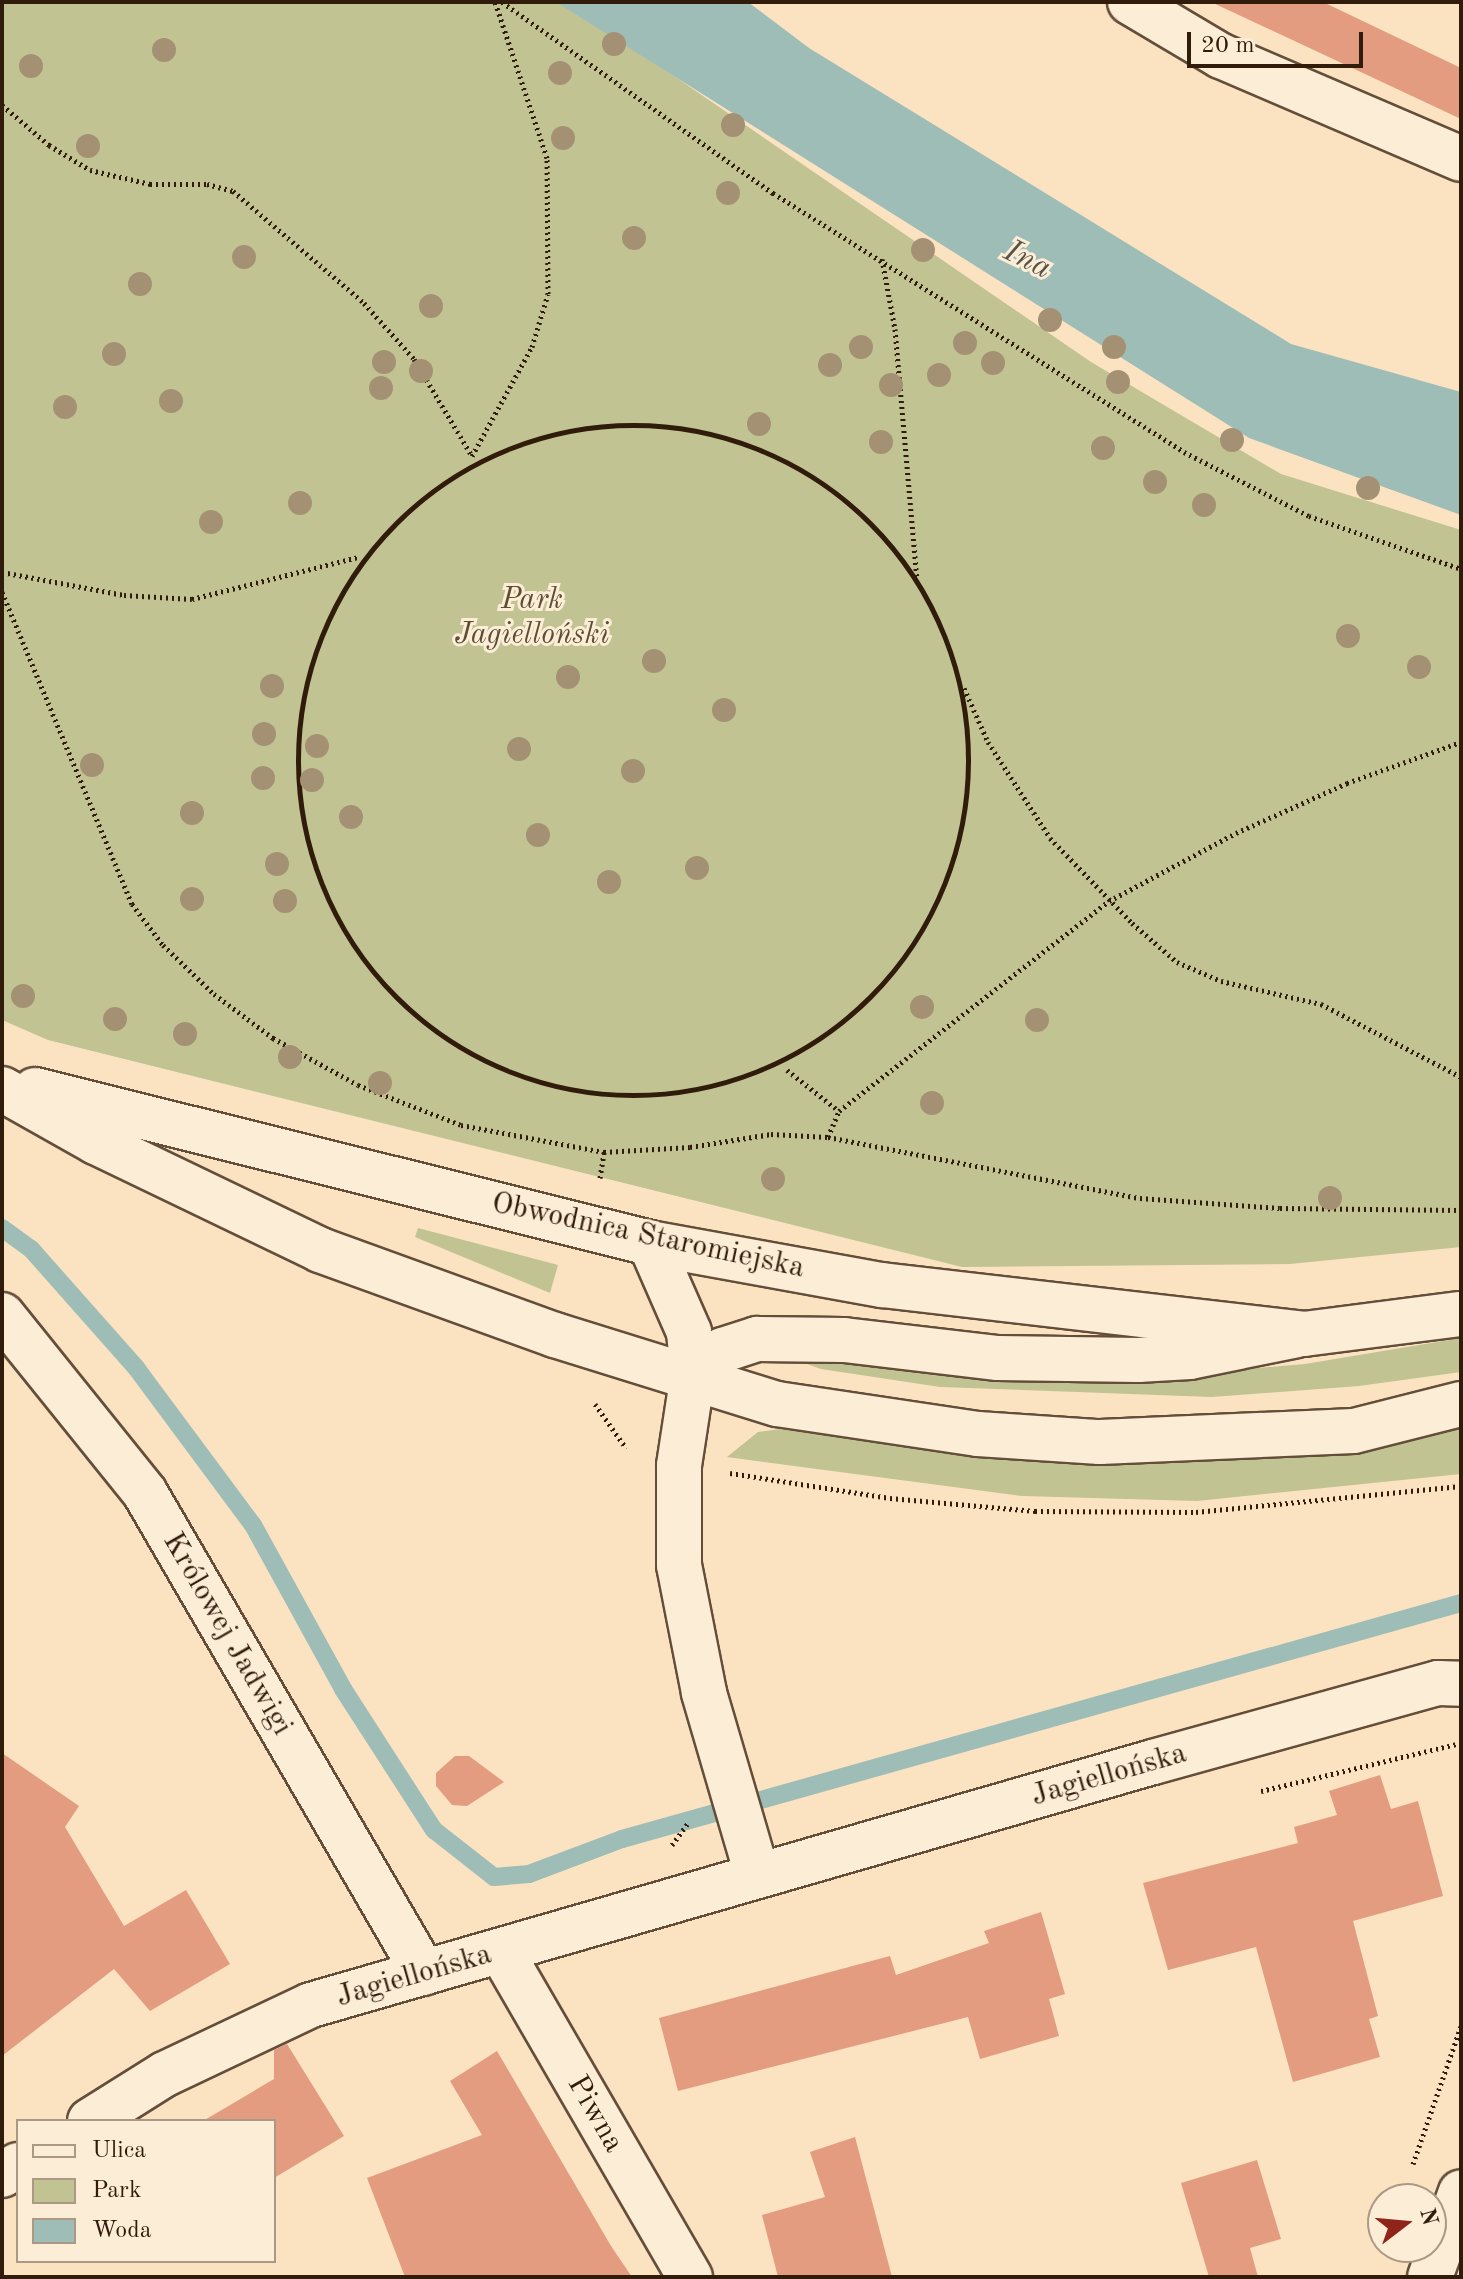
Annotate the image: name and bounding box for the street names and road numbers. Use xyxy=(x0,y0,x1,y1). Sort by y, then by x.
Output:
street label: Obwodnica Staromiejska xyxy=(488,1185,808,1287)
street label: Królowej Jadwigi xyxy=(154,1526,300,1742)
street label: Jagiellońska xyxy=(1027,1736,1191,1814)
street label: Jagiellońska xyxy=(332,1937,496,2015)
street label: Piwna xyxy=(559,2069,631,2159)

